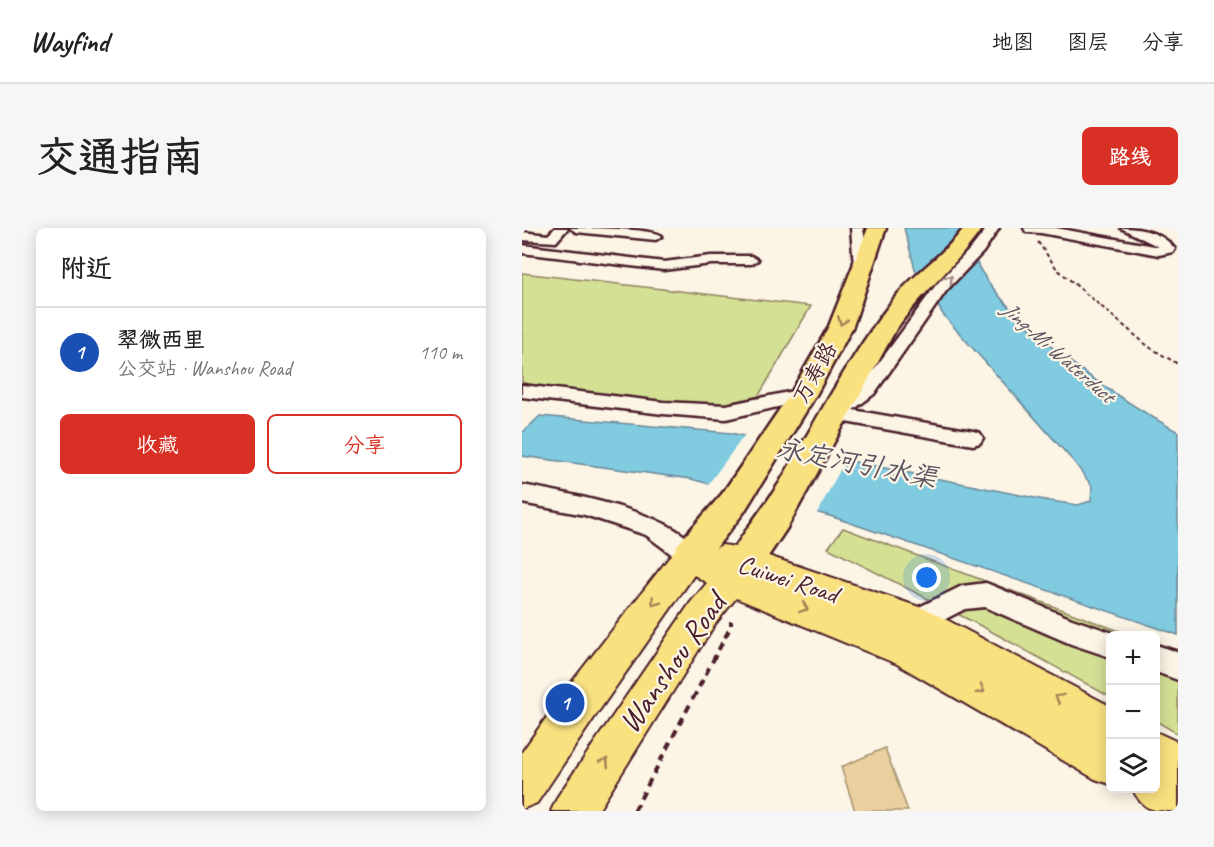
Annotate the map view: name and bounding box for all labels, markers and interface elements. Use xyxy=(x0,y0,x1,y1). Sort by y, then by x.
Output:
text: Wayfind xyxy=(30,24,109,59)
text: 地图 xyxy=(992,29,1034,55)
text: 图层 xyxy=(1067,29,1109,55)
text: 分享 xyxy=(1142,29,1184,55)
button: 路线 xyxy=(1082,127,1178,185)
text: 交通指南 xyxy=(36,131,204,184)
text: 附近 xyxy=(60,252,112,285)
one-way arrow xyxy=(942,276,953,286)
water label: Jing-Mi Waterduct xyxy=(994,294,1124,412)
one-way arrow xyxy=(837,315,849,326)
text: 翠微西里 xyxy=(117,326,205,354)
street label: 万寿路 xyxy=(787,337,843,409)
text: 1 xyxy=(75,340,84,365)
text: 110 m xyxy=(419,340,462,365)
text: 公交站 · Wanshou Road xyxy=(117,356,291,381)
button: 收藏 xyxy=(60,414,255,474)
button: 分享 xyxy=(267,414,462,474)
water label: 永定河引水渠 xyxy=(774,431,942,496)
street label: Cuiwei Road xyxy=(734,547,846,612)
your location xyxy=(912,563,941,592)
street label: Wanshou Road xyxy=(609,582,738,741)
one-way arrow xyxy=(651,596,662,607)
one-way arrow xyxy=(798,601,809,613)
map controls xyxy=(1106,631,1160,793)
button: + xyxy=(1106,631,1160,685)
pin: 1 xyxy=(546,680,585,726)
one-way arrow xyxy=(974,683,985,695)
button: − xyxy=(1106,685,1160,739)
one-way arrow xyxy=(1055,694,1066,705)
button: layers xyxy=(1106,739,1160,793)
one-way arrow xyxy=(597,758,609,768)

